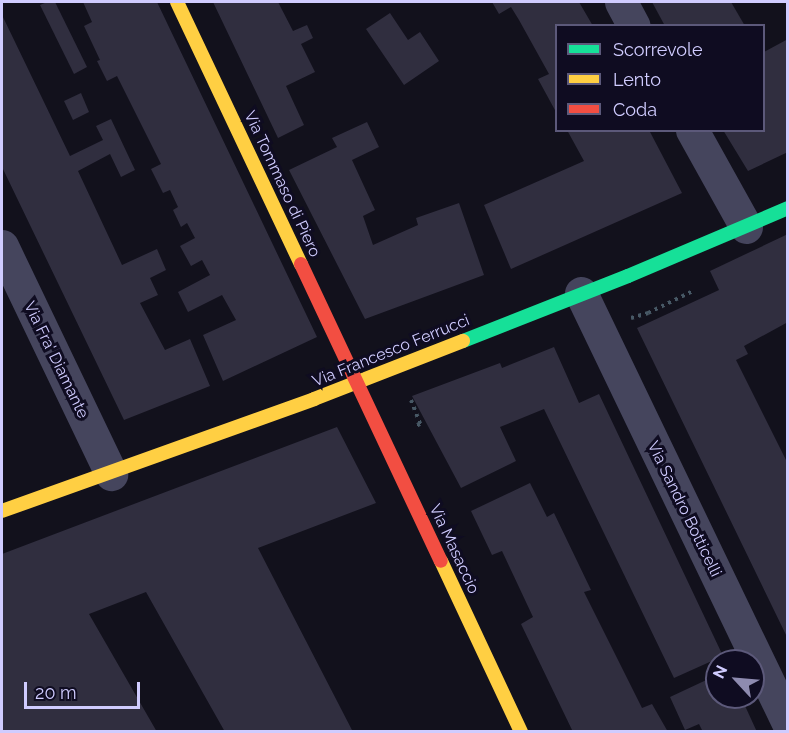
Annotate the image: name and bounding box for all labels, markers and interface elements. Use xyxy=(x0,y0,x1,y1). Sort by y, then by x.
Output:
legend xyxy=(555,24,765,132)
text: Scorrevole xyxy=(613,39,703,60)
text: Lento xyxy=(613,69,661,90)
text: Coda xyxy=(613,99,657,120)
street label: Via Tommaso di Piero xyxy=(240,108,324,260)
street label: Via Fra' Diamante xyxy=(19,298,93,422)
street label: Via Francesco Ferrucci xyxy=(310,311,472,391)
street label: Via Sandro Botticelli xyxy=(643,438,725,580)
street label: Via Masaccio xyxy=(425,501,483,597)
north arrow xyxy=(705,649,765,709)
text: N xyxy=(709,662,731,681)
scale bar xyxy=(27,670,142,708)
text: 20 m xyxy=(35,682,77,703)

